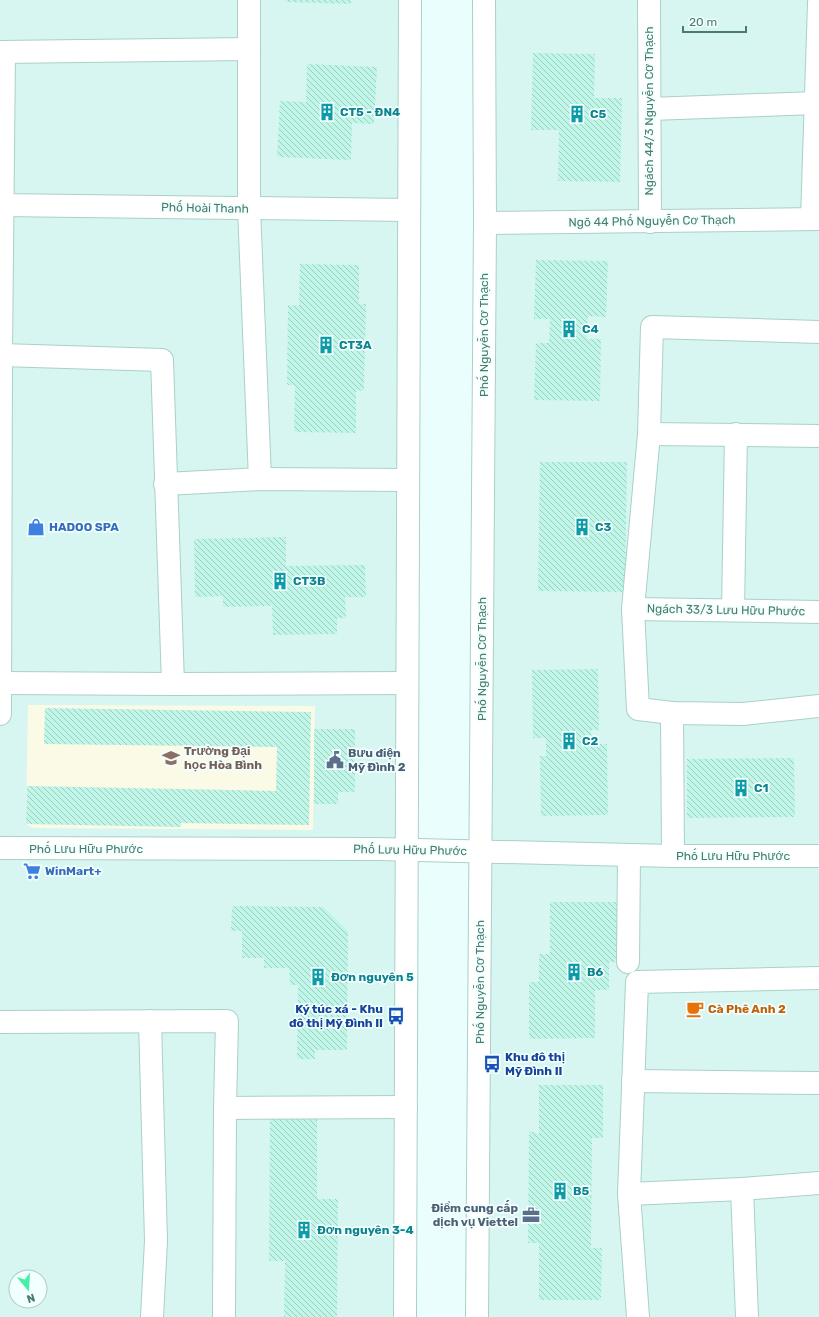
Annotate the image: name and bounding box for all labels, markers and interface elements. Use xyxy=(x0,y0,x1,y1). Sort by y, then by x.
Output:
scale bar xyxy=(683,8,746,34)
text: 20 m xyxy=(689,15,717,29)
street label: Ngách 44/3 Nguyễn Cơ Thạch xyxy=(642,26,656,196)
building icon: CT5 - ĐN4 xyxy=(317,102,337,122)
building icon: C5 xyxy=(567,104,587,124)
place label: CT5 - ĐN4 xyxy=(340,105,400,119)
place label: C5 xyxy=(590,107,606,121)
street label: Phố Hoài Thanh xyxy=(161,200,249,216)
street label: Ngõ 44 Phố Nguyễn Cơ Thạch xyxy=(568,212,736,229)
street label: Phố Nguyễn Cơ Thạch xyxy=(476,273,491,397)
building icon: C4 xyxy=(559,319,579,339)
place label: C4 xyxy=(582,322,599,336)
building icon: CT3A xyxy=(316,335,336,355)
place label: CT3A xyxy=(339,338,372,352)
shop icon: HADOO SPA xyxy=(26,517,46,537)
building icon: C3 xyxy=(572,517,592,537)
place label: HADOO SPA xyxy=(49,520,119,534)
place label: C3 xyxy=(595,520,611,534)
building icon: CT3B xyxy=(270,571,290,591)
place label: CT3B xyxy=(293,574,325,588)
street label: Phố Nguyễn Cơ Thạch xyxy=(474,597,489,721)
street label: Ngách 33/3 Lưu Hữu Phước xyxy=(647,602,806,618)
building icon: C2 xyxy=(559,731,579,751)
place label: C2 xyxy=(582,734,598,748)
place label: Trường Đại học Hòa Bình xyxy=(184,744,262,772)
place label: Bưu điện Mỹ Đình 2 xyxy=(348,746,406,774)
school or university icon: Trường Đại học Hòa Bình xyxy=(161,748,181,768)
public building icon: Bưu điện Mỹ Đình 2 xyxy=(325,750,345,770)
building icon: C1 xyxy=(731,778,751,798)
place label: C1 xyxy=(754,781,768,795)
street label: Phố Lưu Hữu Phước xyxy=(29,841,143,856)
street label: Phố Lưu Hữu Phước xyxy=(353,841,468,858)
street label: Phố Lưu Hữu Phước xyxy=(676,848,790,863)
supermarket icon: WinMart+ xyxy=(22,861,42,881)
place label: WinMart+ xyxy=(45,864,101,878)
street label: Phố Nguyễn Cơ Thạch xyxy=(472,920,487,1044)
building icon: B6 xyxy=(564,962,584,982)
place label: B6 xyxy=(587,965,603,979)
building icon: Đơn nguyên 5 xyxy=(308,967,328,987)
place label: Đơn nguyên 5 xyxy=(331,970,414,984)
cafe icon: Cà Phê Anh 2 xyxy=(685,999,705,1019)
place label: Ký túc xá - Khu đô thị Mỹ Đình II xyxy=(289,1002,383,1030)
place label: Cà Phê Anh 2 xyxy=(708,1002,786,1016)
bus stop icon: Ký túc xá - Khu đô thị Mỹ Đình II xyxy=(386,1006,406,1026)
place label: Khu đô thị Mỹ Đình II xyxy=(505,1050,565,1078)
bus stop icon: Khu đô thị Mỹ Đình II xyxy=(482,1054,502,1074)
building icon: B5 xyxy=(550,1181,570,1201)
place label: B5 xyxy=(573,1184,589,1198)
place label: Điểm cung cấp dịch vụ Viettel xyxy=(431,1200,518,1229)
office icon: Điểm cung cấp dịch vụ Viettel xyxy=(521,1205,541,1225)
building icon: Đơn nguyên 3-4 xyxy=(294,1220,314,1240)
place label: Đơn nguyên 3-4 xyxy=(317,1223,414,1237)
north arrow xyxy=(8,1269,48,1309)
text: N xyxy=(25,1291,37,1305)

